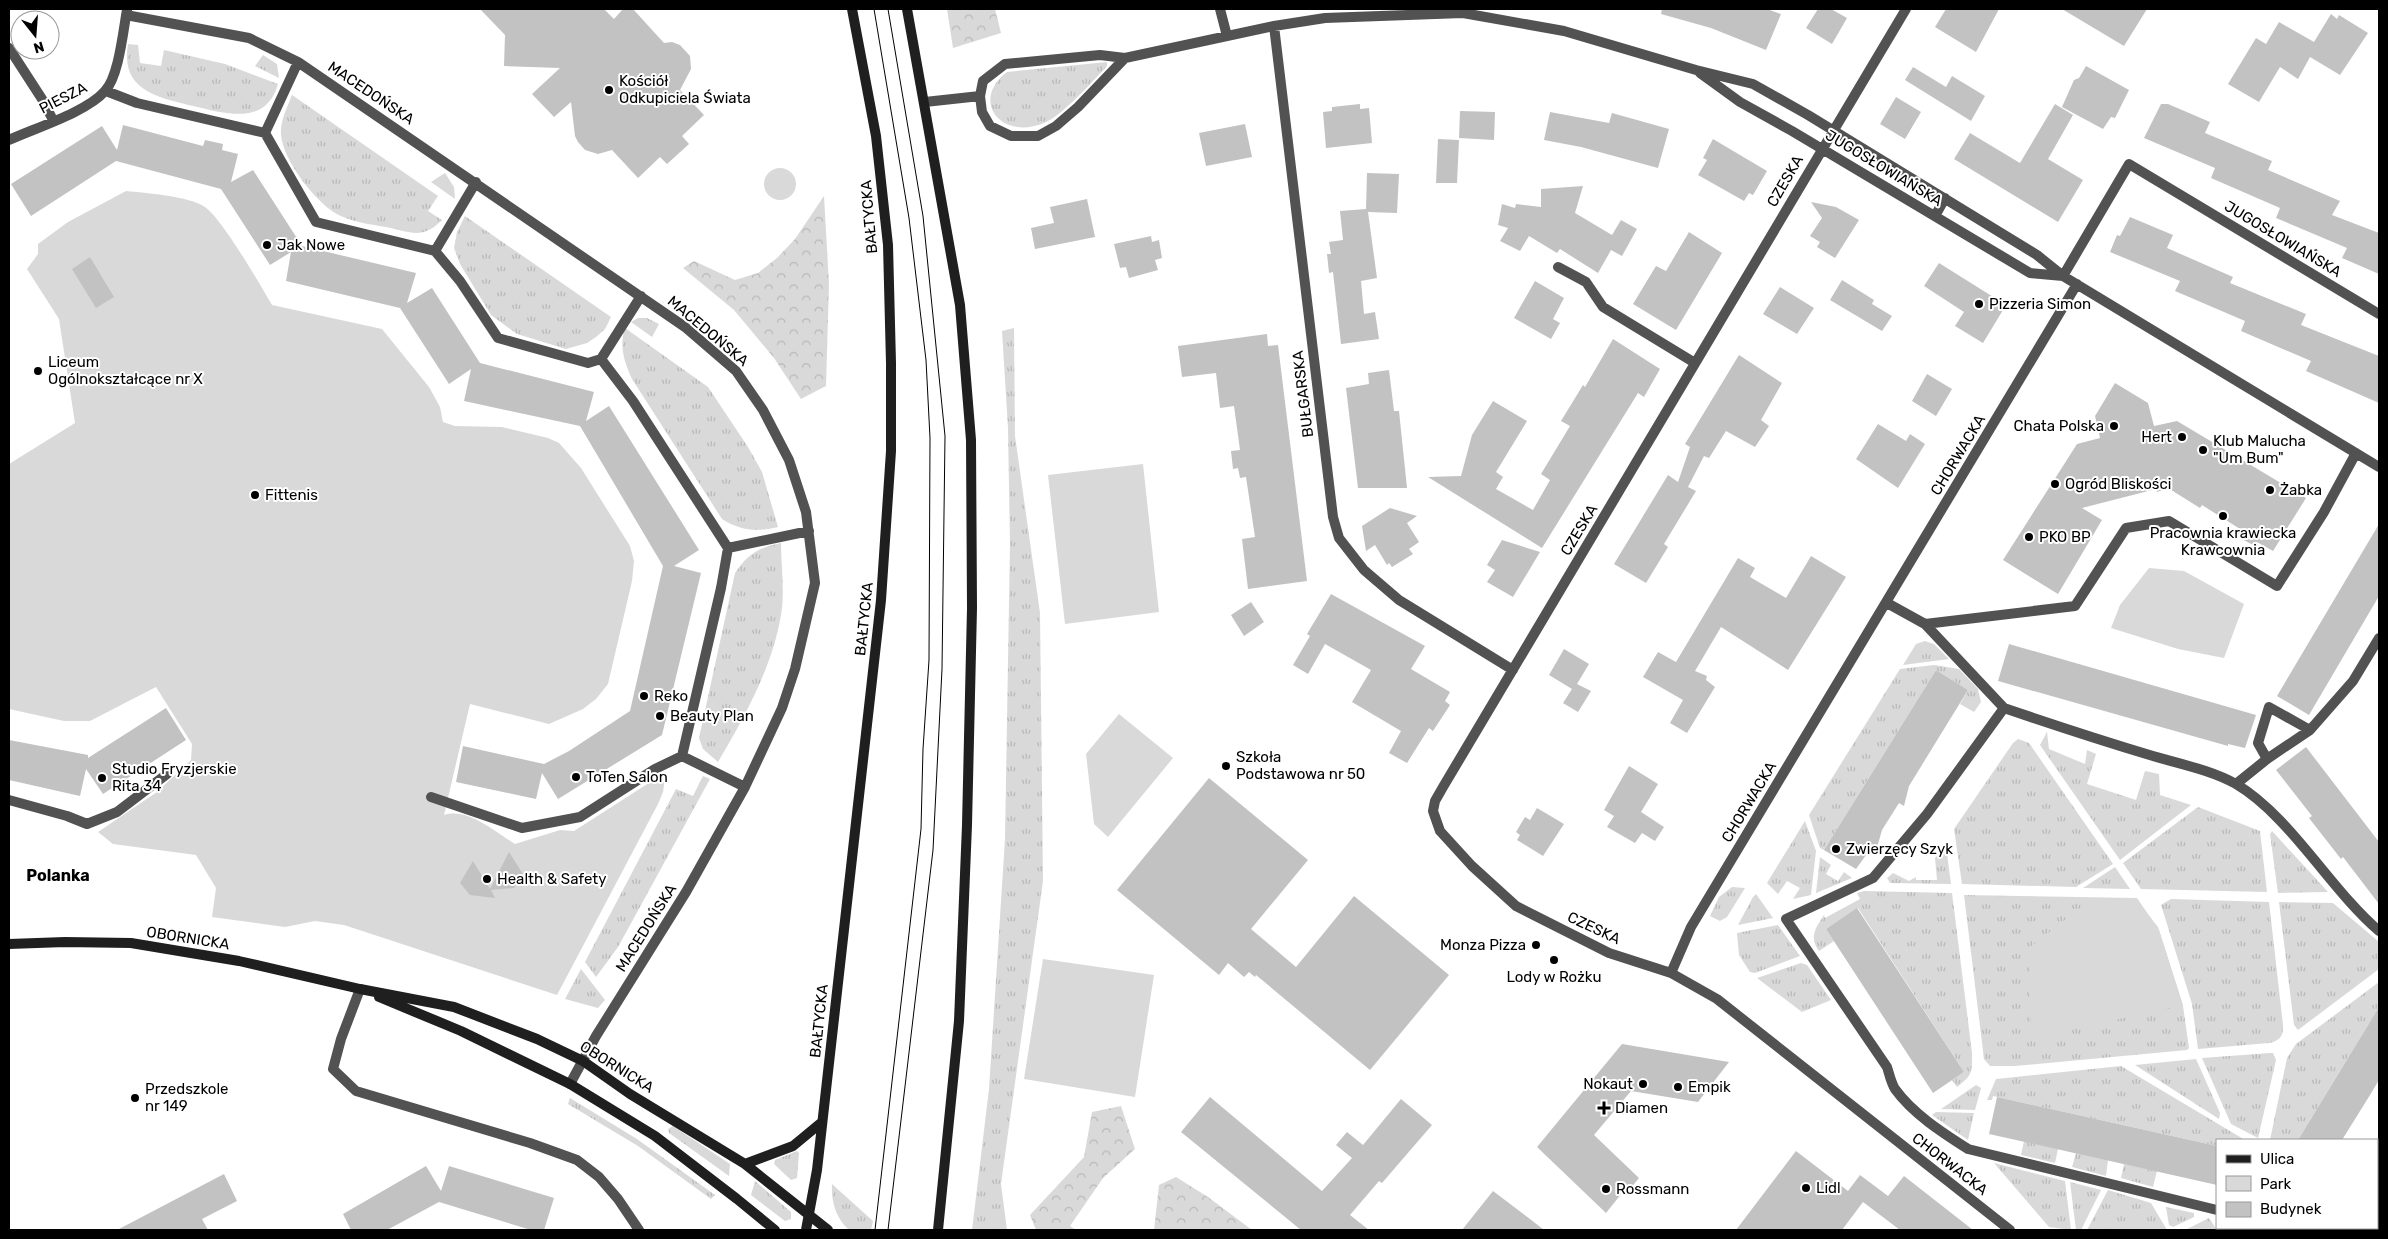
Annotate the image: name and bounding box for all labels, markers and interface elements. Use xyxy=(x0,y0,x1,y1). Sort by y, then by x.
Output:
north arrow xyxy=(10,10,60,60)
text: N xyxy=(31,37,46,57)
street label: MACEDOŃSKA xyxy=(324,58,418,128)
place label: Kościół Odkupiciela Świata xyxy=(619,72,751,107)
street label: PIESZA xyxy=(36,78,90,118)
marker: Kościół Odkupiciela Świata xyxy=(603,84,615,96)
street label: JUGOSŁOWIAŃSKA xyxy=(1822,126,1946,210)
street label: CZESKA xyxy=(1763,152,1807,210)
street label: BAŁTYCKA xyxy=(857,179,881,255)
street label: JUGOSŁOWIAŃSKA xyxy=(2221,197,2345,281)
place label: Jak Nowe xyxy=(277,236,345,254)
marker: Jak Nowe xyxy=(261,239,273,251)
street label: MACEDOŃSKA xyxy=(664,292,752,370)
place label: Pizzeria Simon xyxy=(1989,295,2091,313)
marker: Pizzeria Simon xyxy=(1973,298,1985,310)
street label: BUŁGARSKA xyxy=(1289,350,1317,438)
place label: Liceum Ogólnokształcące nr X xyxy=(48,353,203,388)
marker: Liceum Ogólnokształcące nr X xyxy=(32,365,44,377)
street label: CHORWACKA xyxy=(1927,411,1989,499)
place label: Chata Polska xyxy=(2014,417,2104,435)
marker: Chata Polska xyxy=(2108,420,2120,432)
place label: Hert xyxy=(2141,428,2172,446)
marker: Hert xyxy=(2176,431,2188,443)
place label: Klub Malucha "Um Bum" xyxy=(2213,432,2306,467)
marker: Klub Malucha "Um Bum" xyxy=(2197,444,2209,456)
place label: Ogród Bliskości xyxy=(2065,475,2171,493)
marker: Ogród Bliskości xyxy=(2049,478,2061,490)
place label: Żabka xyxy=(2280,481,2322,499)
marker: Żabka xyxy=(2264,484,2276,496)
place label: Fittenis xyxy=(265,486,318,504)
marker: Fittenis xyxy=(249,489,261,501)
street label: CZESKA xyxy=(1557,501,1601,559)
marker: Pracownia krawiecka Krawcownia xyxy=(2217,510,2229,522)
place label: Pracownia krawiecka Krawcownia xyxy=(2150,524,2296,559)
place label: PKO BP xyxy=(2039,528,2091,546)
marker: PKO BP xyxy=(2023,531,2035,543)
street label: BAŁTYCKA xyxy=(851,581,877,657)
place label: Reko xyxy=(654,687,688,705)
marker: Reko xyxy=(638,690,650,702)
place label: Beauty Plan xyxy=(670,707,754,725)
marker: Beauty Plan xyxy=(654,710,666,722)
place label: Szkoła Podstawowa nr 50 xyxy=(1236,748,1365,783)
street label: CHORWACKA xyxy=(1718,758,1780,846)
place label: Studio Fryzjerskie Rita 34 xyxy=(112,760,237,795)
marker: Szkoła Podstawowa nr 50 xyxy=(1220,760,1232,772)
place label: ToTen Salon xyxy=(586,768,668,786)
marker: ToTen Salon xyxy=(570,771,582,783)
marker: Studio Fryzjerskie Rita 34 xyxy=(96,772,108,784)
place label: Zwierzęcy Szyk xyxy=(1846,840,1953,858)
marker: Zwierzęcy Szyk xyxy=(1830,843,1842,855)
district label: Polanka xyxy=(26,866,90,885)
place label: Health & Safety xyxy=(497,870,606,888)
marker: Health & Safety xyxy=(481,873,493,885)
street label: MACEDOŃSKA xyxy=(612,881,680,975)
street label: CZESKA xyxy=(1565,908,1623,948)
street label: OBORNICKA xyxy=(145,923,231,953)
place label: Monza Pizza xyxy=(1440,936,1526,954)
marker: Monza Pizza xyxy=(1530,939,1542,951)
marker: Lody w Rożku xyxy=(1548,954,1560,966)
place label: Lody w Rożku xyxy=(1506,968,1602,986)
street label: BAŁTYCKA xyxy=(806,983,832,1059)
street label: OBORNICKA xyxy=(577,1037,657,1097)
place label: Nokaut xyxy=(1583,1075,1633,1093)
marker: Nokaut xyxy=(1637,1078,1649,1090)
place label: Empik xyxy=(1688,1078,1731,1096)
place label: Przedszkole nr 149 xyxy=(145,1080,229,1115)
marker: Empik xyxy=(1672,1081,1684,1093)
marker: Przedszkole nr 149 xyxy=(129,1092,141,1104)
place label: Diamen xyxy=(1615,1099,1668,1117)
marker: Diamen xyxy=(1597,1101,1611,1115)
street label: CHORWACKA xyxy=(1909,1129,1991,1199)
legend xyxy=(2216,1139,2378,1229)
text: Ulica xyxy=(2260,1150,2294,1168)
text: Park xyxy=(2260,1175,2291,1193)
place label: Lidl xyxy=(1816,1179,1841,1197)
place label: Rossmann xyxy=(1616,1180,1689,1198)
marker: Lidl xyxy=(1800,1182,1812,1194)
marker: Rossmann xyxy=(1600,1183,1612,1195)
text: Budynek xyxy=(2260,1200,2322,1218)

